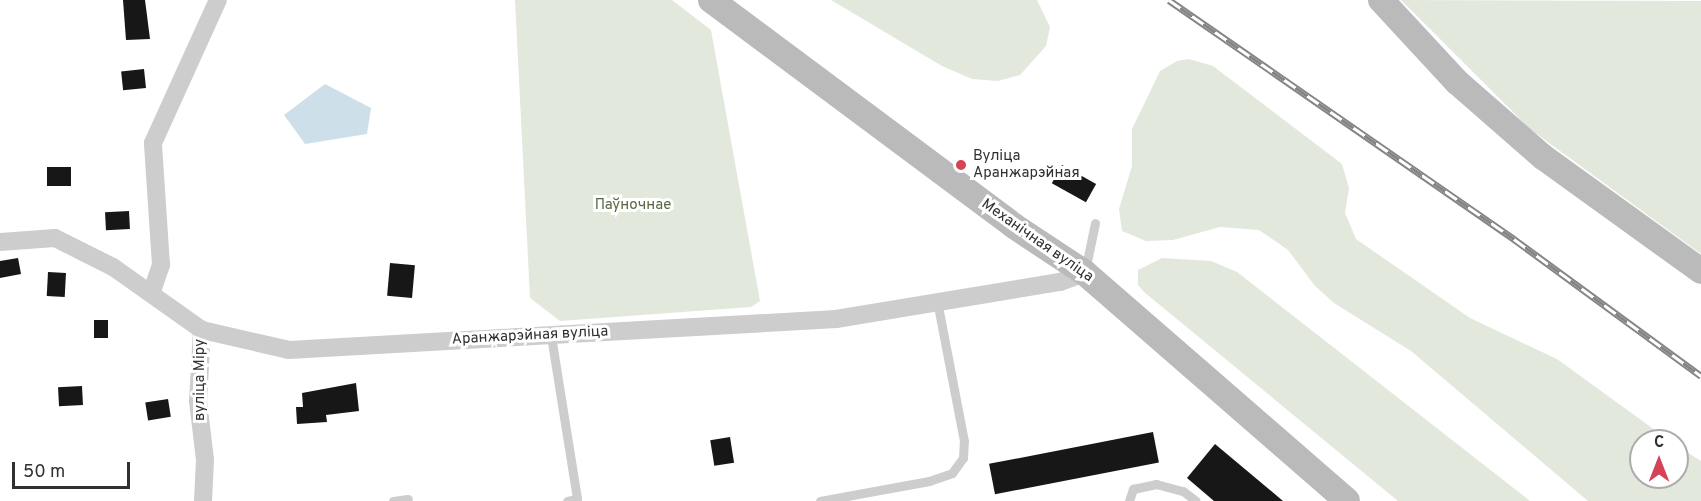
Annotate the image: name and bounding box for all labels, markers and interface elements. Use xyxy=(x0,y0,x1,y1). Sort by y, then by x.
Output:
place label: Вуліца Аранжарэйная xyxy=(973,147,1080,182)
marker: Вуліца Аранжарэйная xyxy=(954,158,968,172)
street label: Механічная вуліца xyxy=(978,196,1096,286)
park label: Паўночнае xyxy=(595,197,671,215)
street label: Аранжарэйная вуліца xyxy=(451,323,609,349)
street label: вуліца Міру xyxy=(192,339,210,421)
north arrow xyxy=(1629,429,1689,489)
text: С xyxy=(1654,433,1664,453)
scale bar xyxy=(15,450,134,488)
text: 50 m xyxy=(23,461,65,484)

